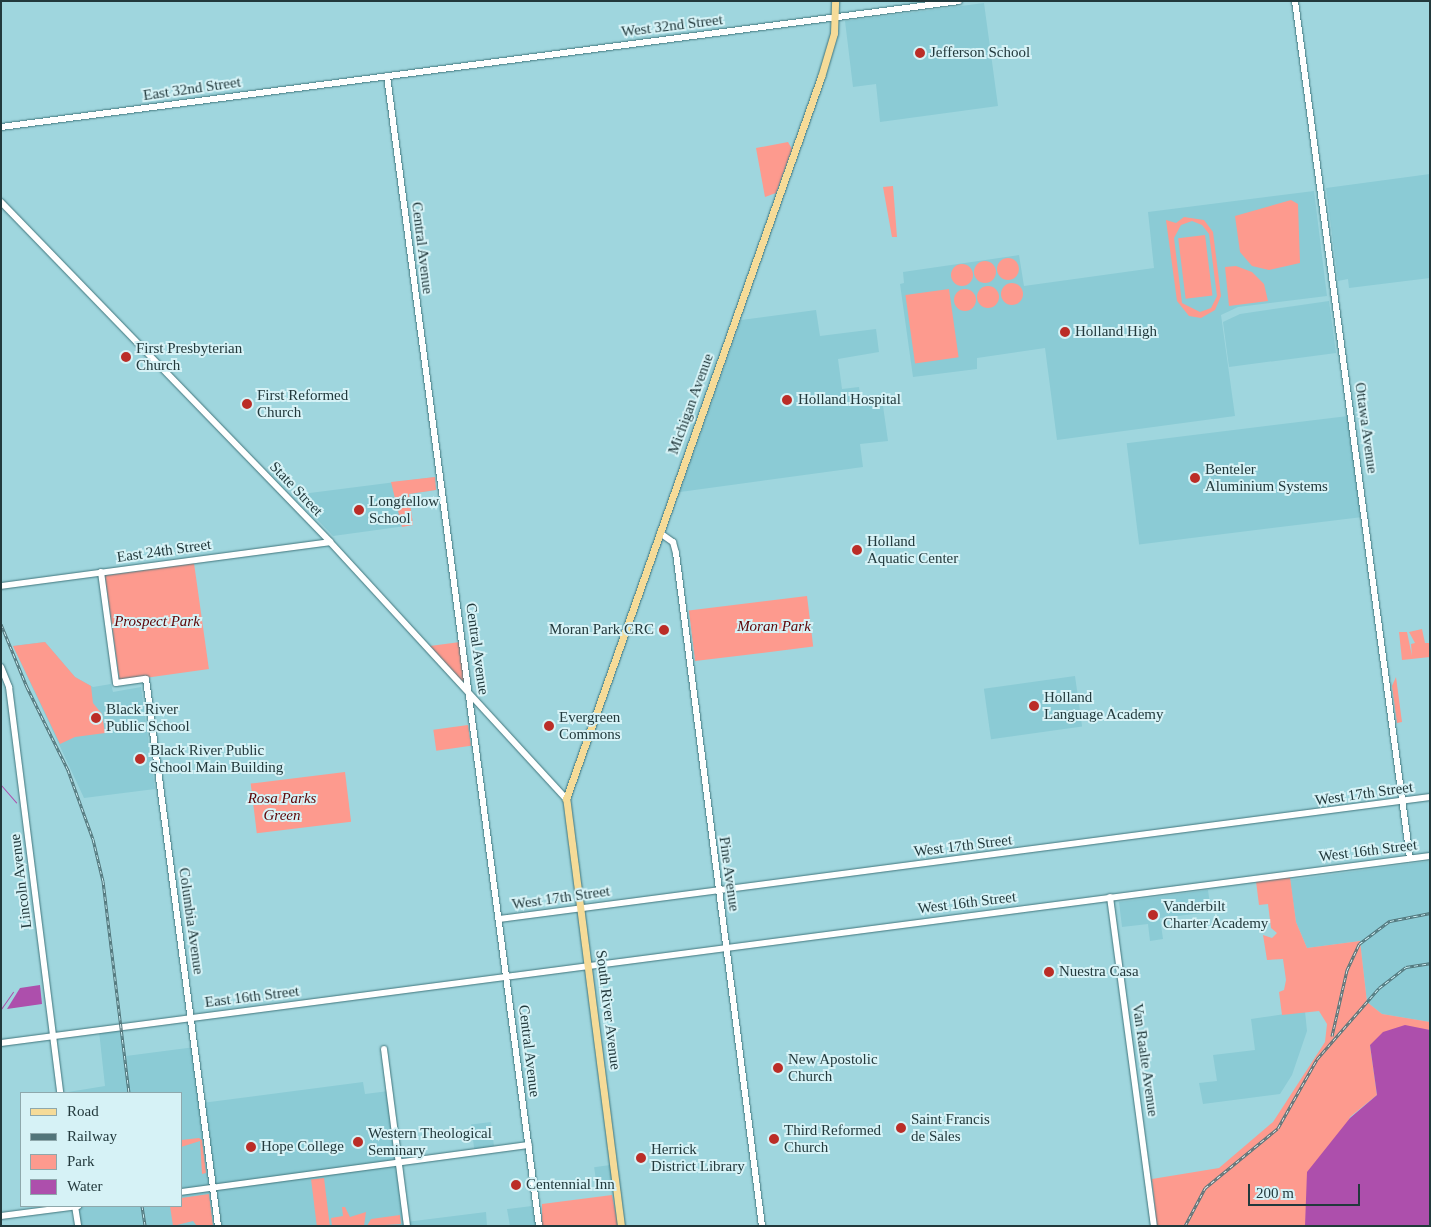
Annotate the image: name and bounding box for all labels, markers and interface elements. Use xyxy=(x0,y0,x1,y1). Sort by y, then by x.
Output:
street label: West 32nd Street xyxy=(620,11,724,41)
place label: Jefferson School xyxy=(930,44,1030,62)
marker: Jefferson School xyxy=(914,47,926,59)
street label: East 32nd Street xyxy=(142,73,242,105)
street label: Central Avenue xyxy=(407,201,437,295)
place label: Holland High xyxy=(1075,323,1157,341)
marker: Holland High xyxy=(1059,326,1071,338)
place label: First Presbyterian Church xyxy=(136,339,242,374)
marker: First Presbyterian Church xyxy=(120,351,132,363)
street label: Michigan Avenue xyxy=(664,351,718,457)
street label: Ottawa Avenue xyxy=(1351,381,1381,475)
place label: First Reformed Church xyxy=(257,386,348,421)
place label: Holland Hospital xyxy=(798,391,901,409)
marker: Holland Hospital xyxy=(780,393,794,407)
marker: First Reformed Church xyxy=(241,398,253,410)
street label: State Street xyxy=(266,458,326,520)
place label: Benteler Aluminium Systems xyxy=(1205,460,1328,495)
marker: Benteler Aluminium Systems xyxy=(1189,472,1201,484)
place label: Longfellow School xyxy=(369,492,439,527)
marker: Longfellow School xyxy=(353,504,365,516)
place label: Holland Aquatic Center xyxy=(867,532,958,567)
street label: East 24th Street xyxy=(116,535,212,567)
marker: Holland Aquatic Center xyxy=(851,544,863,556)
street label: Central Avenue xyxy=(462,601,492,697)
park label: Prospect Park xyxy=(114,613,200,631)
park label: Moran Park xyxy=(737,618,811,636)
place label: Moran Park CRC xyxy=(549,621,654,639)
marker: Moran Park CRC xyxy=(658,624,670,636)
place label: Holland Language Academy xyxy=(1044,688,1164,723)
place label: Black River Public School xyxy=(106,700,190,735)
marker: Holland Language Academy xyxy=(1028,700,1040,712)
place label: Evergreen Commons xyxy=(559,708,621,743)
marker: Black River Public School xyxy=(90,712,102,724)
marker: Evergreen Commons xyxy=(543,720,555,732)
place label: Black River Public School Main Building xyxy=(150,741,283,776)
marker: Black River Public School Main Building xyxy=(134,753,146,765)
street label: West 17th Street xyxy=(1314,778,1414,810)
park label: Rosa Parks Green xyxy=(248,789,316,824)
street label: West 17th Street xyxy=(913,831,1013,861)
street label: Lincoln Avenue xyxy=(6,832,36,930)
street label: Pine Avenue xyxy=(715,835,743,913)
street label: West 16th Street xyxy=(1318,836,1418,866)
street label: Columbia Avenue xyxy=(175,866,207,976)
street label: West 17th Street xyxy=(511,882,611,914)
street label: West 16th Street xyxy=(917,888,1017,918)
place label: Vanderbilt Charter Academy xyxy=(1163,897,1269,932)
marker: Vanderbilt Charter Academy xyxy=(1147,909,1159,921)
street label: South River Avenue xyxy=(592,949,624,1071)
place label: Nuestra Casa xyxy=(1059,963,1139,981)
marker: Nuestra Casa xyxy=(1043,966,1055,978)
street label: East 16th Street xyxy=(204,982,300,1012)
street label: Van Raalte Avenue xyxy=(1128,1002,1162,1118)
street label: Central Avenue xyxy=(514,1004,544,1098)
place label: New Apostolic Church xyxy=(788,1050,878,1085)
marker: New Apostolic Church xyxy=(772,1062,784,1074)
legend xyxy=(20,1092,182,1207)
text: Road xyxy=(67,1103,99,1119)
place label: Saint Francis de Sales xyxy=(911,1110,990,1145)
place label: Third Reformed Church xyxy=(784,1121,881,1156)
marker: Saint Francis de Sales xyxy=(895,1122,907,1134)
place label: Western Theological Seminary xyxy=(368,1124,492,1159)
text: Railway xyxy=(67,1128,117,1144)
marker: Third Reformed Church xyxy=(768,1133,780,1145)
marker: Western Theological Seminary xyxy=(352,1136,364,1148)
place label: Hope College xyxy=(261,1138,344,1156)
place label: Herrick District Library xyxy=(651,1140,745,1175)
marker: Hope College xyxy=(245,1141,257,1153)
marker: Herrick District Library xyxy=(635,1152,647,1164)
text: Park xyxy=(67,1153,95,1169)
scale bar xyxy=(1251,1174,1364,1206)
place label: Centennial Inn xyxy=(526,1176,615,1194)
text: Water xyxy=(67,1178,102,1194)
marker: Centennial Inn xyxy=(510,1179,522,1191)
text: 200 m xyxy=(1256,1185,1294,1201)

